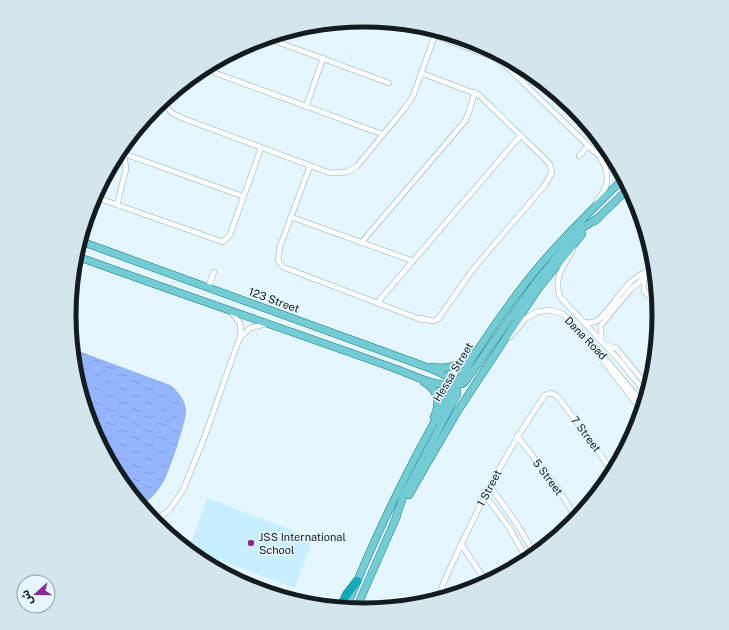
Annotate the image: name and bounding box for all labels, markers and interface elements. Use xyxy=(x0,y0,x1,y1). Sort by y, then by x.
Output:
street label: 123 Street xyxy=(247,285,301,315)
street label: Dana Road xyxy=(563,314,609,362)
street label: Hessa Street xyxy=(431,340,475,404)
street label: 7 Street xyxy=(569,414,603,454)
street label: 5 Street xyxy=(531,457,565,497)
street label: 1 Street xyxy=(474,468,504,508)
place label: JSS International School xyxy=(259,531,346,556)
marker: JSS International School xyxy=(246,538,256,548)
north arrow xyxy=(16,574,56,614)
text: ش xyxy=(18,588,36,607)

